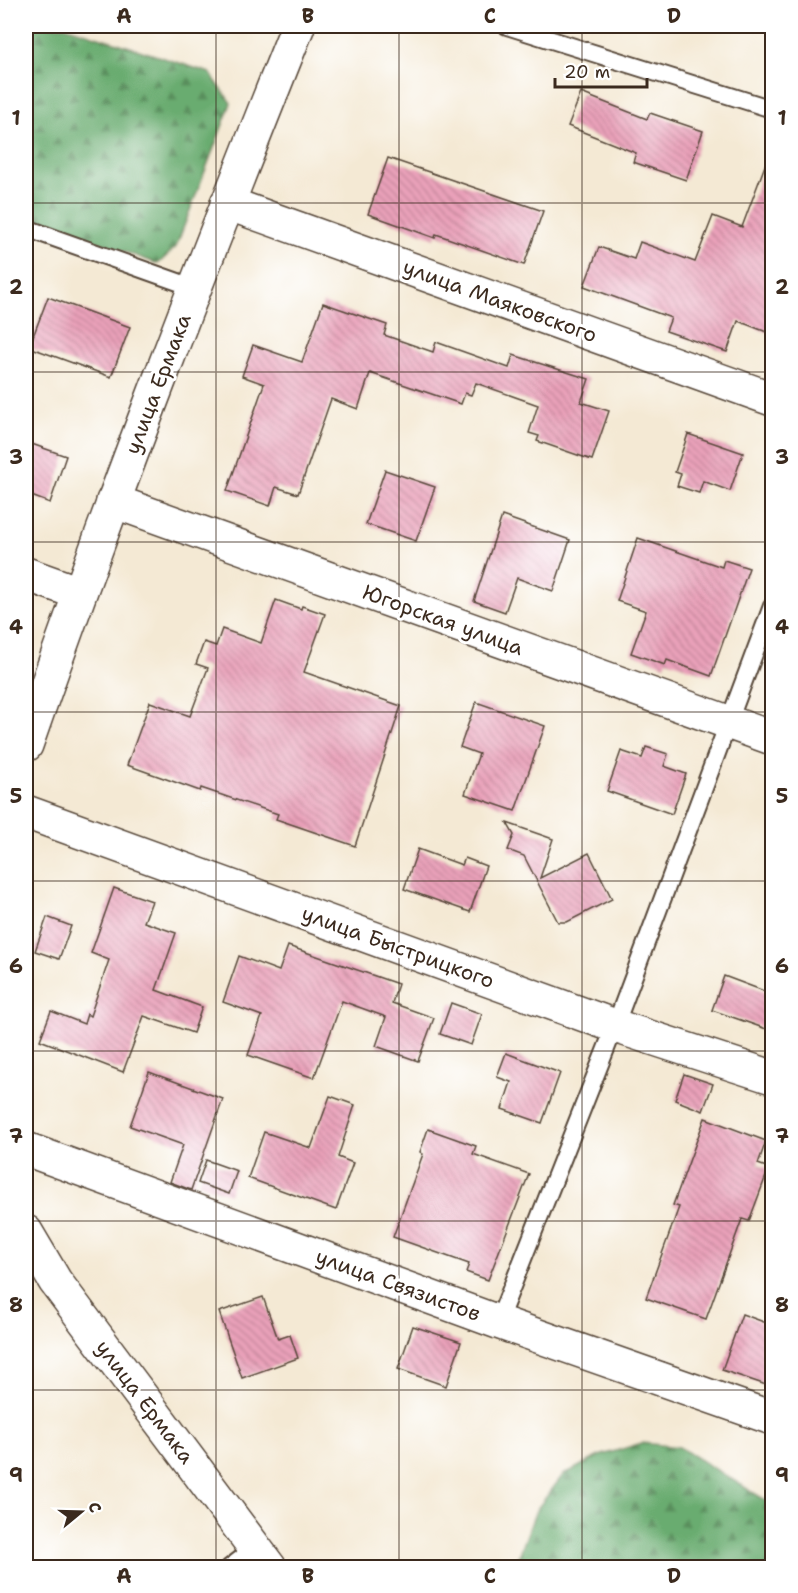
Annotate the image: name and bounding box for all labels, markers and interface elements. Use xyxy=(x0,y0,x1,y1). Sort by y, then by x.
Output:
text: A xyxy=(116,3,132,29)
text: B xyxy=(302,3,314,29)
text: C xyxy=(484,3,496,29)
text: D xyxy=(667,3,681,29)
scale bar xyxy=(555,51,646,89)
text: 20 m xyxy=(564,60,610,84)
text: 1 xyxy=(11,105,21,131)
text: 1 xyxy=(777,105,787,131)
street label: улица Маяковского xyxy=(399,253,601,349)
text: 2 xyxy=(9,274,23,300)
text: 2 xyxy=(775,274,789,300)
street label: улица Ермака xyxy=(118,310,198,458)
text: 3 xyxy=(9,444,23,470)
text: 3 xyxy=(775,444,789,470)
street label: Югорская улица xyxy=(359,578,527,662)
text: 4 xyxy=(9,614,23,640)
text: 4 xyxy=(775,614,789,640)
text: 5 xyxy=(10,783,22,809)
text: 5 xyxy=(776,783,788,809)
street label: улица Быстрицкого xyxy=(298,899,498,995)
text: 6 xyxy=(9,953,23,979)
text: 6 xyxy=(775,953,789,979)
text: 7 xyxy=(9,1123,23,1149)
text: 7 xyxy=(775,1123,789,1149)
street label: улица Связистов xyxy=(312,1242,484,1328)
text: 8 xyxy=(9,1292,23,1318)
text: 8 xyxy=(775,1292,789,1318)
street label: улица Ермака xyxy=(89,1334,201,1470)
text: 9 xyxy=(9,1462,23,1488)
text: 9 xyxy=(775,1462,789,1488)
north arrow xyxy=(51,1482,111,1542)
text: С xyxy=(83,1499,106,1516)
text: A xyxy=(116,1563,132,1589)
text: B xyxy=(302,1563,314,1589)
text: C xyxy=(484,1563,496,1589)
text: D xyxy=(667,1563,681,1589)

